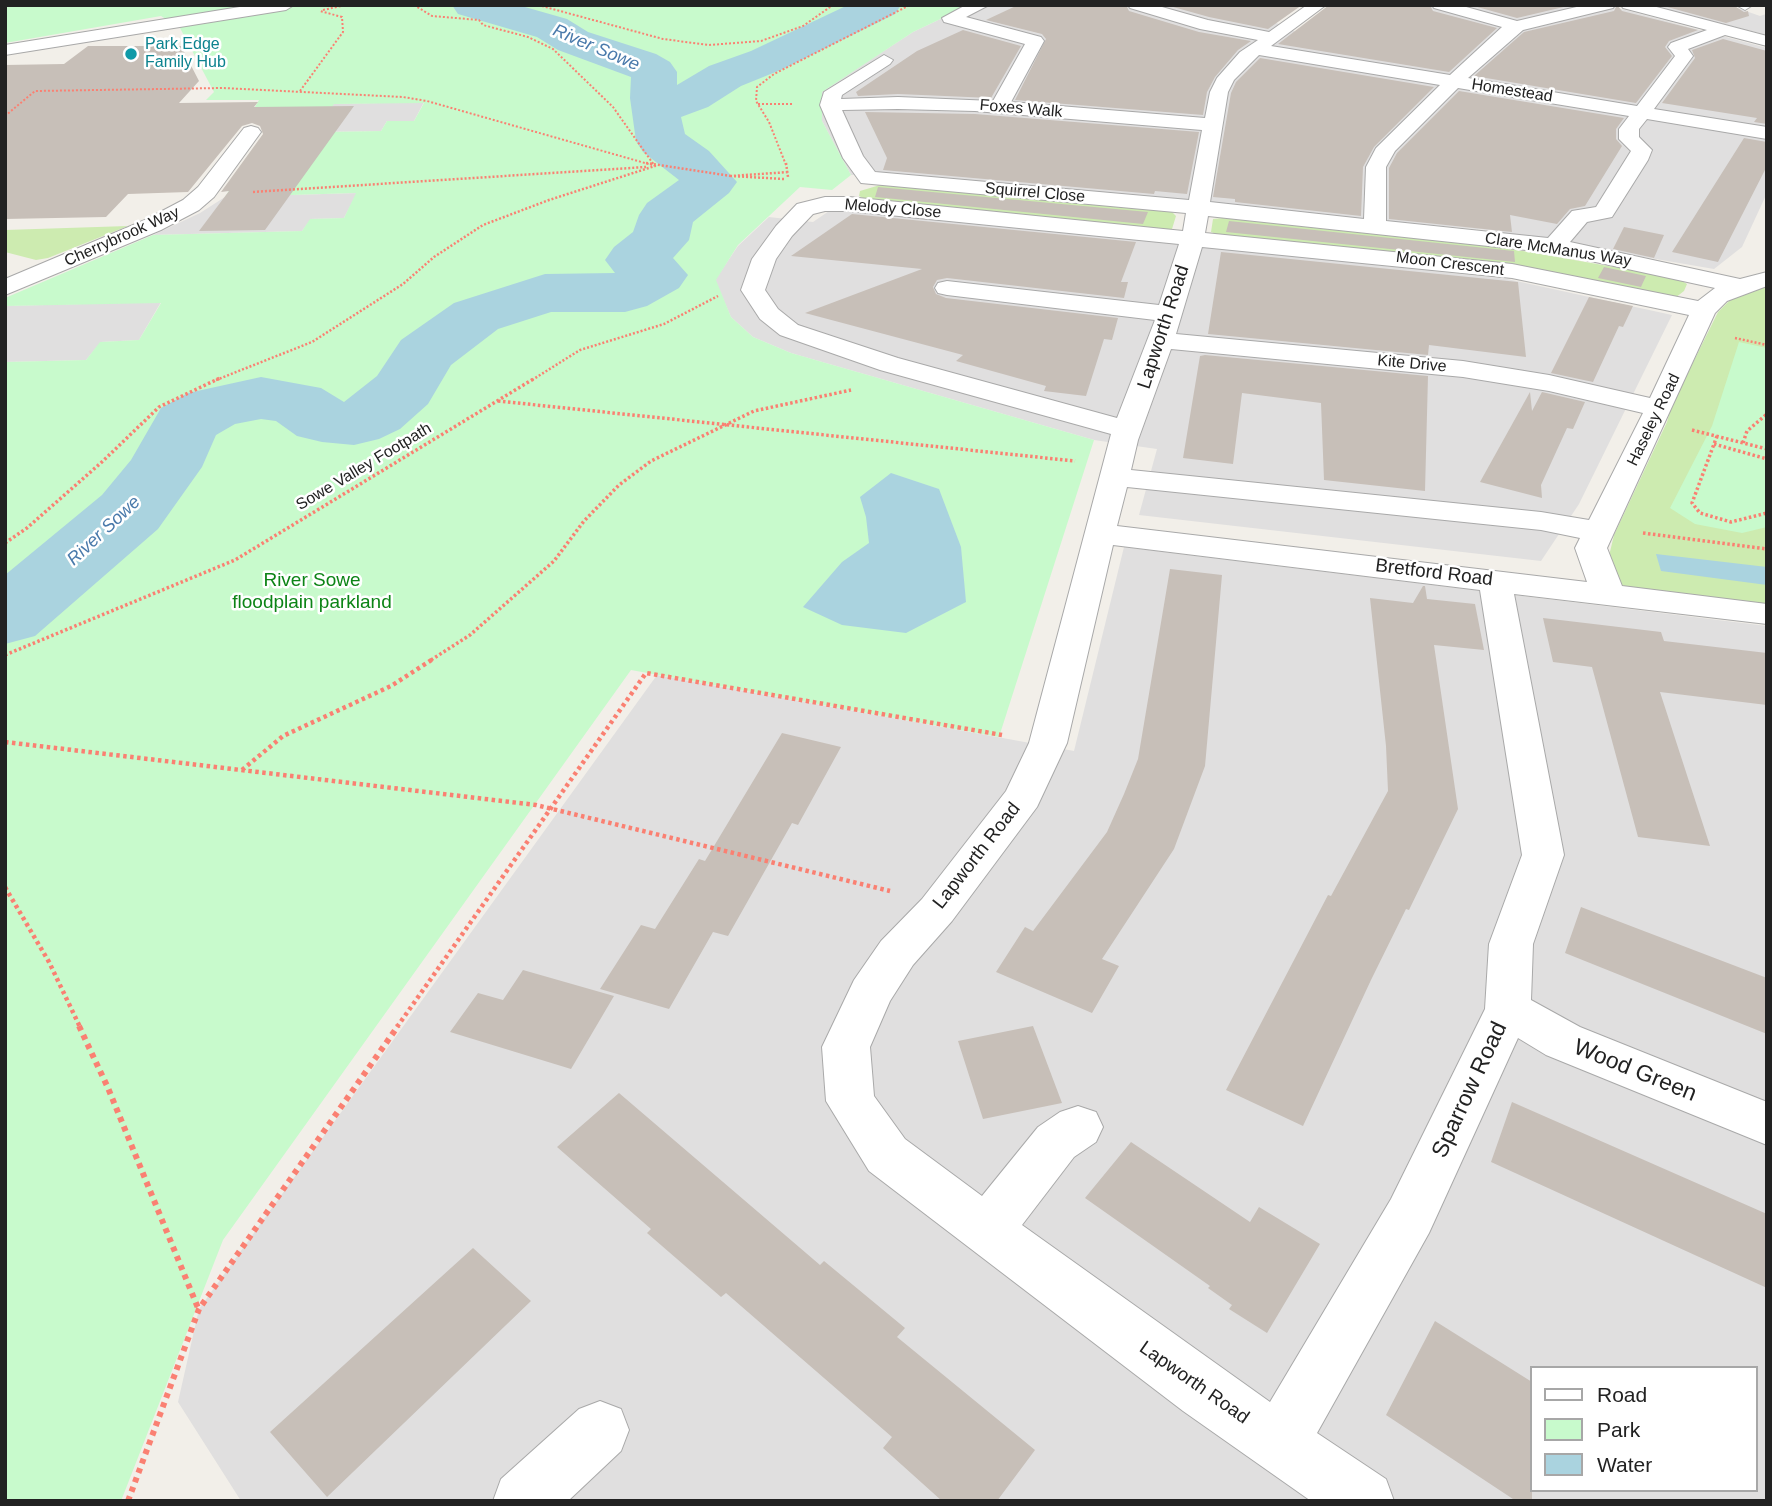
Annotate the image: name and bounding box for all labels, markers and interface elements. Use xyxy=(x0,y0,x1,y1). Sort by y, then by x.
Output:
water label: River Sowe xyxy=(549,20,643,76)
place label: Park Edge Family Hub xyxy=(145,35,226,73)
marker: Park Edge Family Hub xyxy=(123,46,139,62)
street label: Homestead xyxy=(1470,75,1554,107)
street label: Foxes Walk xyxy=(979,96,1063,122)
street label: Squirrel Close xyxy=(984,179,1086,207)
street label: Melody Close xyxy=(844,195,942,223)
street label: Cherrybrook Way xyxy=(62,203,182,271)
street label: Clare McManus Way xyxy=(1483,229,1633,271)
street label: Moon Crescent xyxy=(1395,248,1505,280)
street label: Lapworth Road xyxy=(1133,262,1195,392)
street label: Kite Drive xyxy=(1377,351,1447,377)
street label: Haseley Road xyxy=(1623,371,1685,469)
street label: Sowe Valley Footpath xyxy=(293,419,435,515)
water label: River Sowe xyxy=(63,492,145,570)
street label: Bretford Road xyxy=(1374,554,1494,592)
park label: River Sowe floodplain parkland xyxy=(232,570,392,614)
street label: Lapworth Road xyxy=(928,798,1026,914)
street label: Sparrow Road xyxy=(1426,1018,1514,1162)
street label: Wood Green xyxy=(1570,1034,1700,1108)
street label: Lapworth Road xyxy=(1135,1337,1253,1429)
legend xyxy=(1530,1366,1758,1492)
text: Road xyxy=(1597,1383,1647,1406)
text: Park xyxy=(1597,1418,1640,1441)
text: Water xyxy=(1597,1453,1652,1476)

